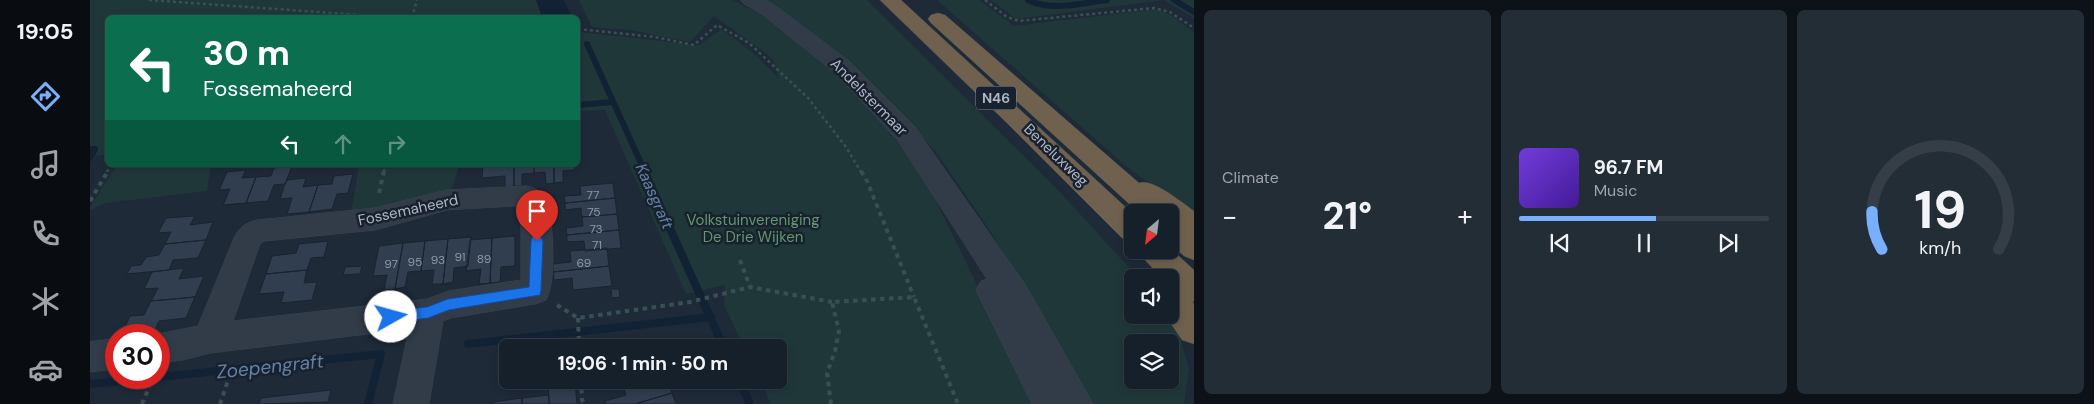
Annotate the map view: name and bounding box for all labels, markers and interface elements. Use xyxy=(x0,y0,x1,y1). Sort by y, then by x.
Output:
text: 19:05 xyxy=(17,17,73,46)
text: 30 m xyxy=(203,30,290,76)
icon: left xyxy=(120,35,185,100)
street label: Andelstermaar xyxy=(826,54,912,140)
text: Fossemaheerd xyxy=(203,74,353,103)
icon: directions xyxy=(28,79,63,114)
road number: N46 xyxy=(976,86,1016,110)
street label: Beneluxweg xyxy=(1020,119,1092,191)
icon: left xyxy=(276,130,304,158)
icon: ahead xyxy=(329,130,357,158)
icon: right xyxy=(382,130,410,158)
icon: music xyxy=(28,147,63,182)
text: 96.7 FM xyxy=(1594,155,1663,180)
water label: Kaasgraft xyxy=(631,160,679,233)
text: Climate xyxy=(1222,167,1279,188)
text: 19 xyxy=(1915,176,1967,244)
text: Music xyxy=(1594,180,1637,201)
house number: 77 xyxy=(587,187,599,203)
street label: Fossemaheerd xyxy=(356,190,460,230)
pin xyxy=(516,190,558,241)
text: 21° xyxy=(1323,191,1372,241)
icon: arrive xyxy=(523,197,551,225)
text: − xyxy=(1222,198,1237,235)
text: + xyxy=(1457,198,1473,235)
house number: 75 xyxy=(587,204,601,220)
north arrow xyxy=(1124,204,1179,259)
map controls xyxy=(1124,204,1179,389)
park label: Volkstuinvereniging De Drie Wijken xyxy=(686,210,820,247)
icon: phone xyxy=(28,216,63,251)
house number: 73 xyxy=(589,221,603,237)
icon: previous xyxy=(1546,229,1574,257)
icon: pause xyxy=(1630,229,1658,257)
icon: next xyxy=(1714,229,1742,257)
text: km/h xyxy=(1920,236,1962,260)
house number: 71 xyxy=(592,237,602,253)
house number: 91 xyxy=(454,249,466,265)
house number: 89 xyxy=(477,251,491,267)
house number: 93 xyxy=(431,252,445,268)
house number: 95 xyxy=(408,254,422,270)
house number: 69 xyxy=(577,255,591,271)
house number: 97 xyxy=(384,256,398,272)
button: sound xyxy=(1124,269,1179,324)
icon: climate xyxy=(28,284,63,319)
position arrow xyxy=(364,290,416,342)
speed limit sign: 30 xyxy=(105,324,170,389)
button: layers xyxy=(1124,334,1179,389)
water label: Zoepengraft xyxy=(215,348,326,385)
text: 19:06 · 1 min · 50 m xyxy=(558,351,728,376)
icon: car xyxy=(28,352,63,387)

